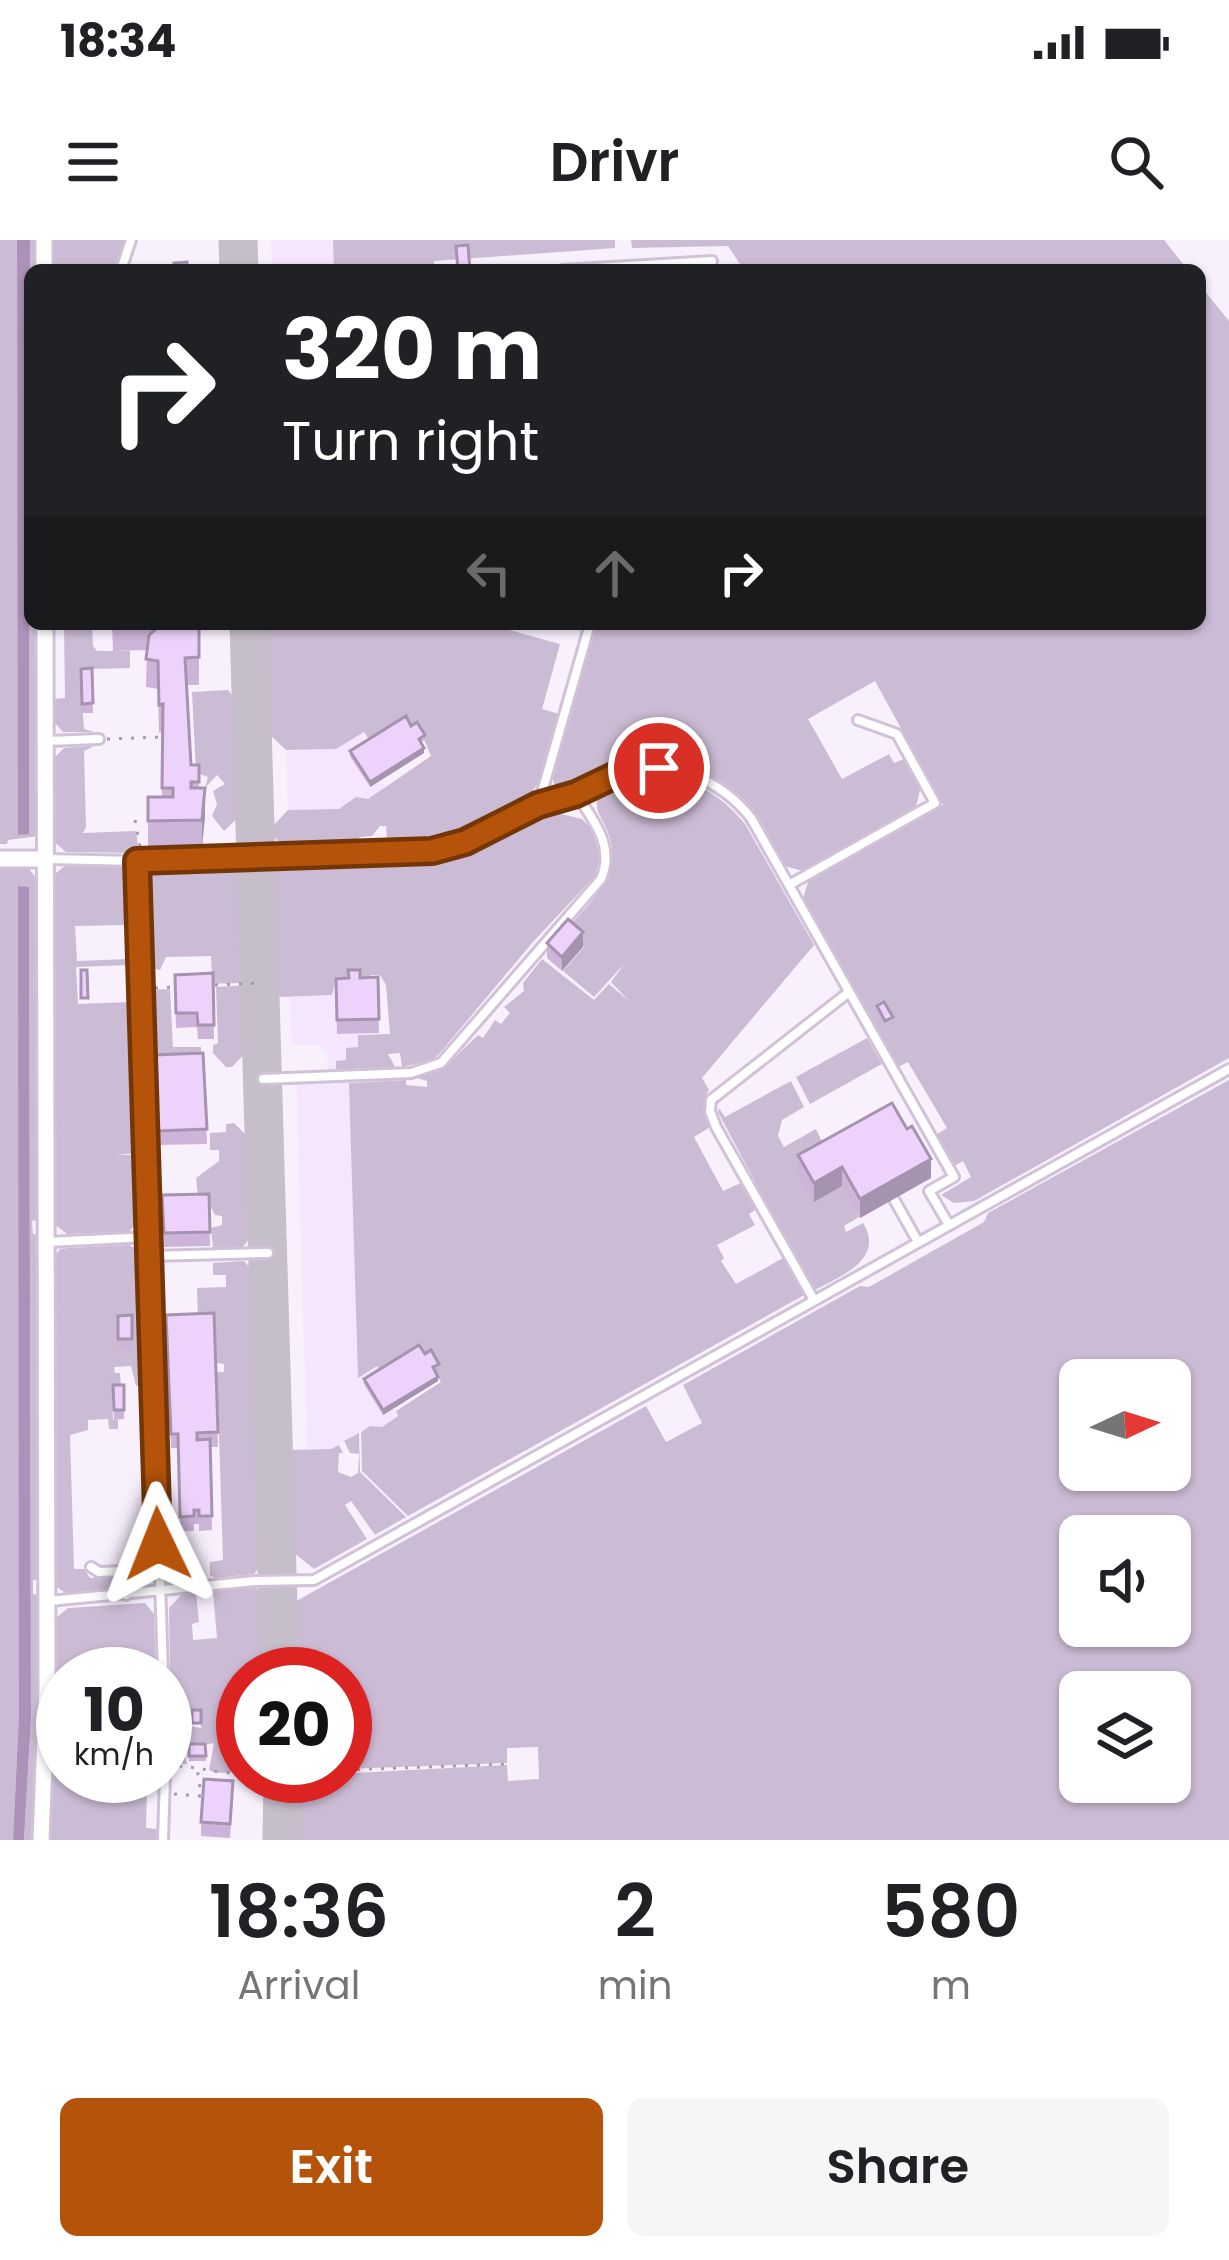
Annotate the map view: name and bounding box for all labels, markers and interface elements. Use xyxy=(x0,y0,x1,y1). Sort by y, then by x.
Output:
text: 18:34 xyxy=(60,10,177,73)
text: Drivr xyxy=(550,124,679,200)
icon: menu xyxy=(60,129,126,195)
icon: search xyxy=(1103,129,1169,195)
text: 320 m xyxy=(282,291,542,408)
icon: right xyxy=(84,312,240,468)
text: Turn right xyxy=(282,403,539,479)
icon: left xyxy=(456,540,522,606)
icon: ahead xyxy=(582,540,648,606)
icon: right xyxy=(708,540,774,606)
pin xyxy=(608,717,710,819)
icon: arrive xyxy=(626,735,692,801)
north arrow xyxy=(1059,1359,1191,1491)
map controls xyxy=(1059,1359,1191,1803)
position arrow xyxy=(95,1481,221,1607)
button: sound xyxy=(1059,1515,1191,1647)
speed limit sign: 20 xyxy=(216,1647,372,1803)
text: 10 xyxy=(83,1668,145,1752)
button: layers xyxy=(1059,1671,1191,1803)
text: km/h xyxy=(74,1733,154,1776)
text: 18:36 xyxy=(209,1861,389,1962)
text: 2 xyxy=(615,1861,656,1962)
text: 580 xyxy=(881,1861,1020,1962)
text: Arrival xyxy=(237,1958,360,2013)
text: min xyxy=(598,1958,673,2013)
text: m xyxy=(931,1958,971,2013)
button: Exit xyxy=(60,2098,603,2236)
button: Share xyxy=(627,2098,1169,2236)

